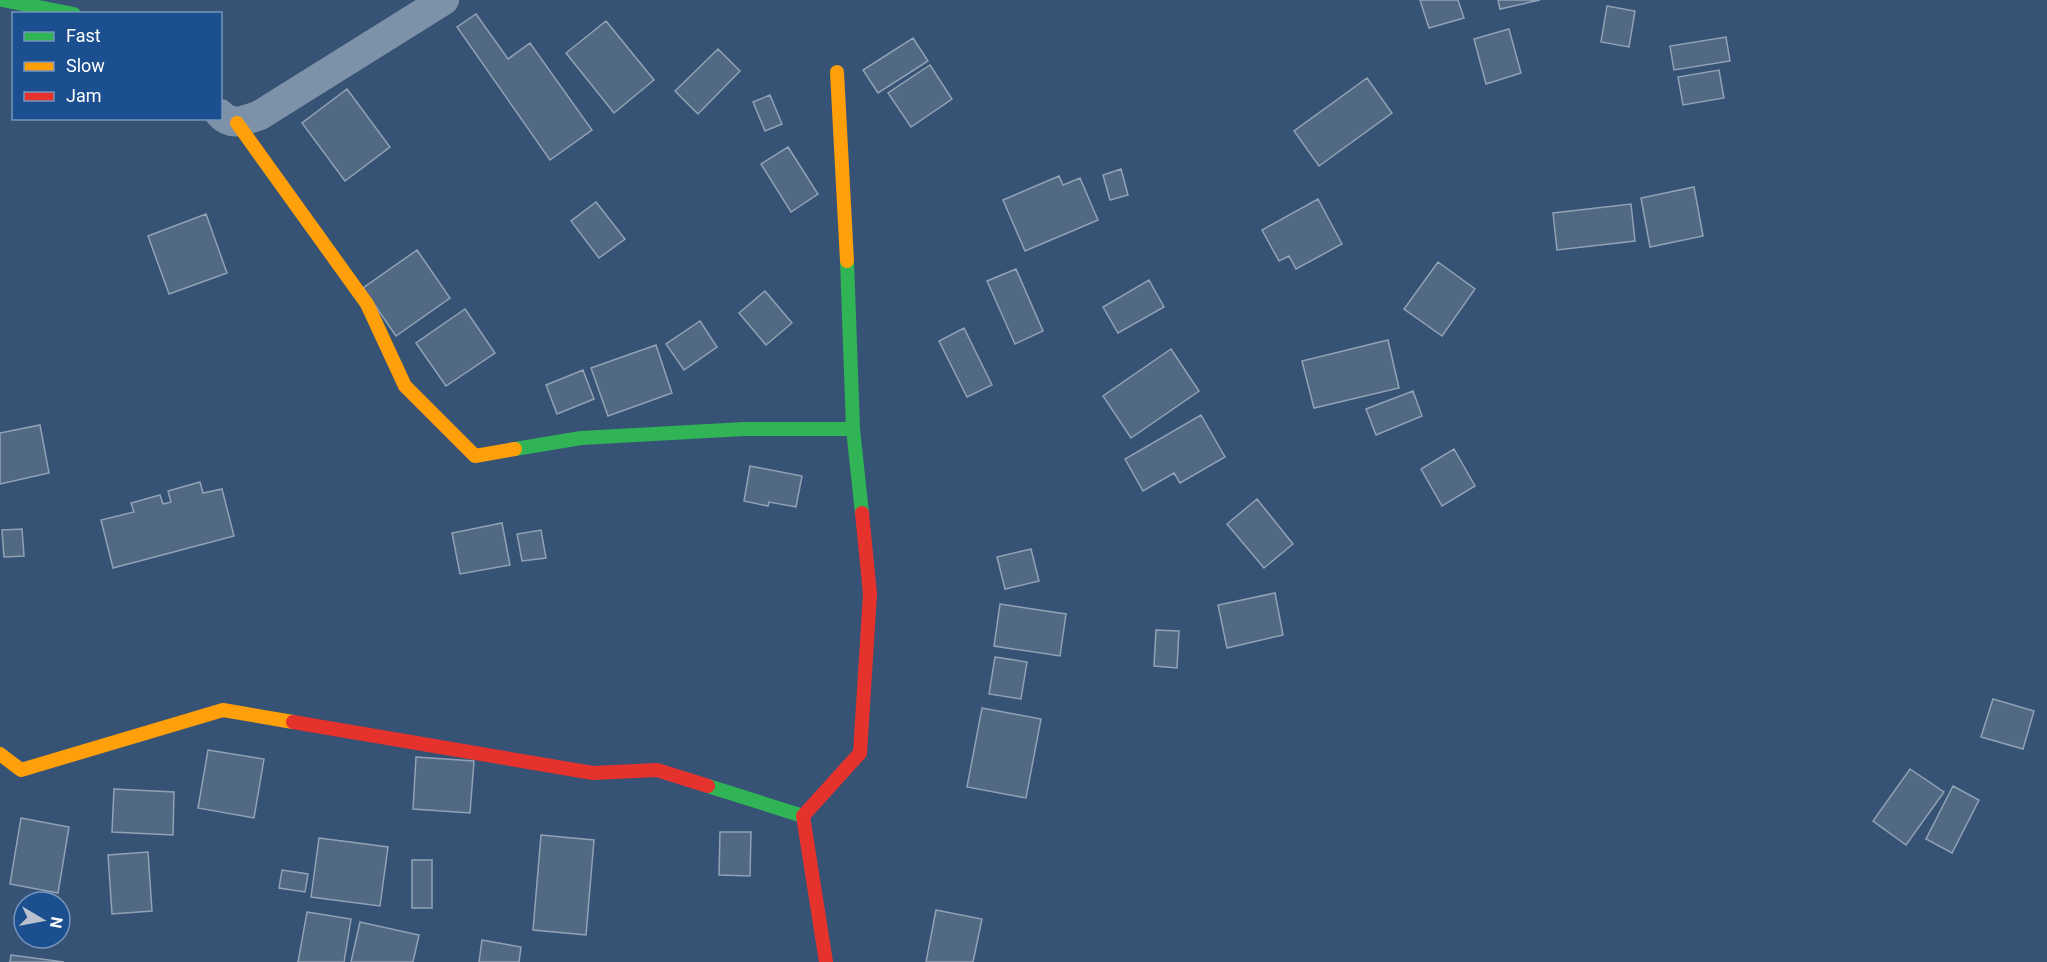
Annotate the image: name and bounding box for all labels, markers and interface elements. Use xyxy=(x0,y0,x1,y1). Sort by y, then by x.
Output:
legend xyxy=(12,12,222,120)
text: Fast xyxy=(66,25,101,46)
text: Slow xyxy=(66,55,105,76)
text: Jam xyxy=(66,85,102,106)
north arrow xyxy=(12,890,72,950)
text: N xyxy=(46,915,67,930)

